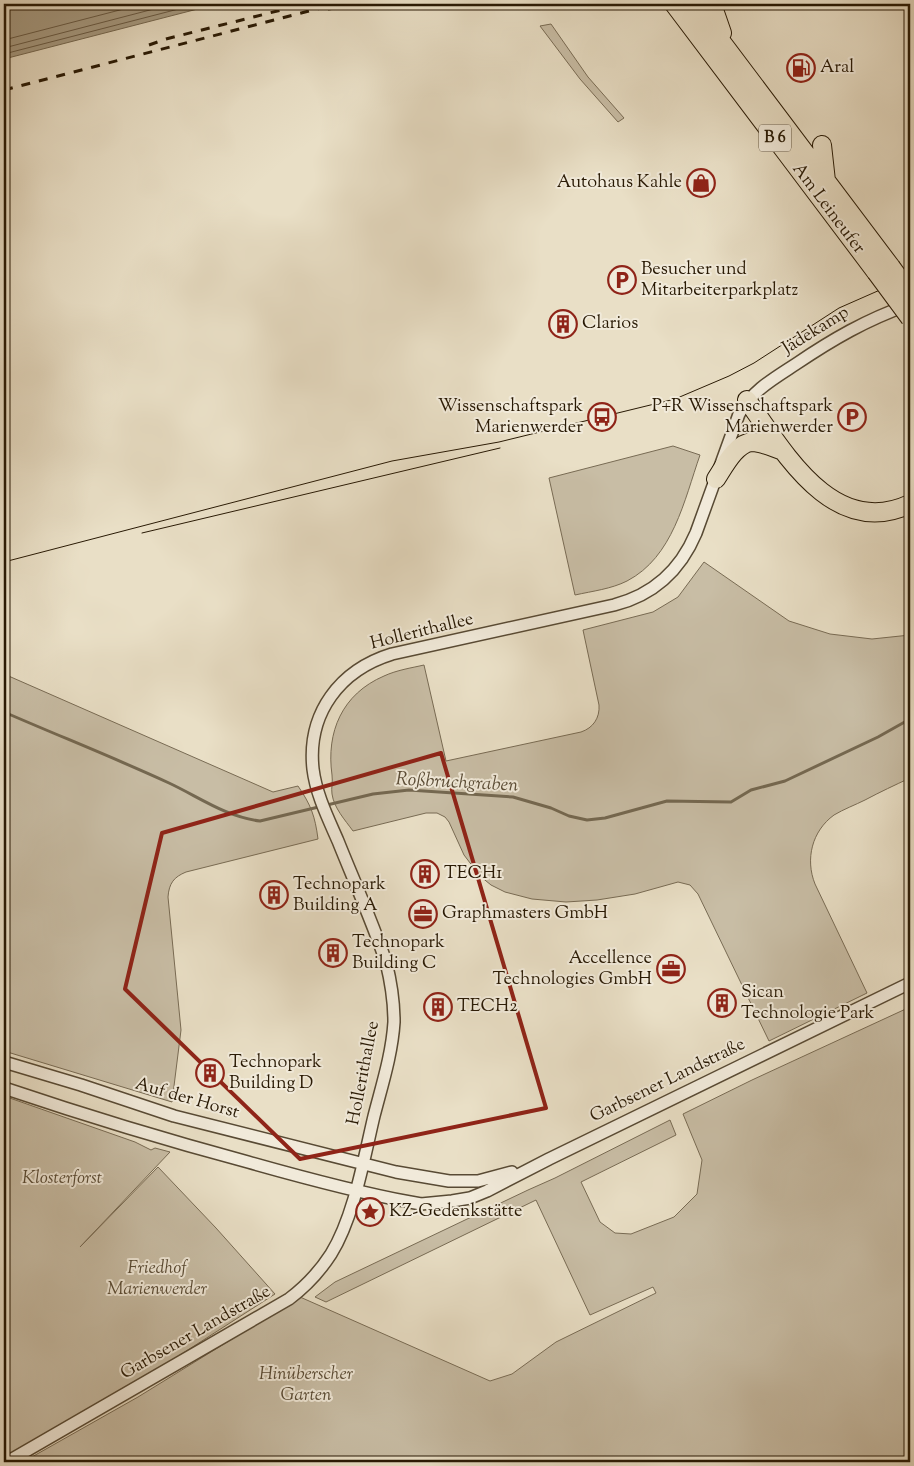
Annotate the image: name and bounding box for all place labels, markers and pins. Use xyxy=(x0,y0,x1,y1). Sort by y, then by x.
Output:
fuel station icon: Aral xyxy=(786,53,816,83)
place label: Aral xyxy=(820,55,854,81)
shop icon: Autohaus Kahle xyxy=(686,168,716,198)
place label: Autohaus Kahle xyxy=(557,170,682,196)
place label: Besucher und Mitarbeiterparkplatz xyxy=(641,257,798,304)
parking icon: Besucher und Mitarbeiterparkplatz xyxy=(607,265,637,295)
building icon: Clarios xyxy=(548,309,578,339)
place label: Clarios xyxy=(582,311,638,337)
place label: Wissenschaftspark Marienwerder xyxy=(438,394,583,441)
place label: P+R Wissenschaftspark Marienwerder xyxy=(652,394,833,441)
bus stop icon: Wissenschaftspark Marienwerder xyxy=(587,402,617,432)
parking icon: P+R Wissenschaftspark Marienwerder xyxy=(837,402,867,432)
building icon: TECH1 xyxy=(410,859,440,889)
place label: TECH1 xyxy=(444,861,502,887)
place label: Technopark Building A xyxy=(293,872,386,919)
building icon: Technopark Building A xyxy=(259,880,289,910)
office icon: Graphmasters GmbH xyxy=(408,899,438,929)
place label: Graphmasters GmbH xyxy=(442,901,608,927)
place label: Technopark Building C xyxy=(352,930,445,977)
building icon: Technopark Building C xyxy=(318,938,348,968)
place label: Accellence Technologies GmbH xyxy=(492,946,652,993)
office icon: Accellence Technologies GmbH xyxy=(656,954,686,984)
place label: Sican Technologie Park xyxy=(741,980,875,1027)
building icon: Sican Technologie Park xyxy=(707,988,737,1018)
building icon: TECH2 xyxy=(423,992,453,1022)
place label: TECH2 xyxy=(457,994,518,1020)
place label: Technopark Building D xyxy=(229,1050,322,1097)
building icon: Technopark Building D xyxy=(195,1058,225,1088)
place icon: KZ-Gedenkstätte xyxy=(355,1197,385,1227)
place label: KZ-Gedenkstätte xyxy=(389,1199,522,1225)

